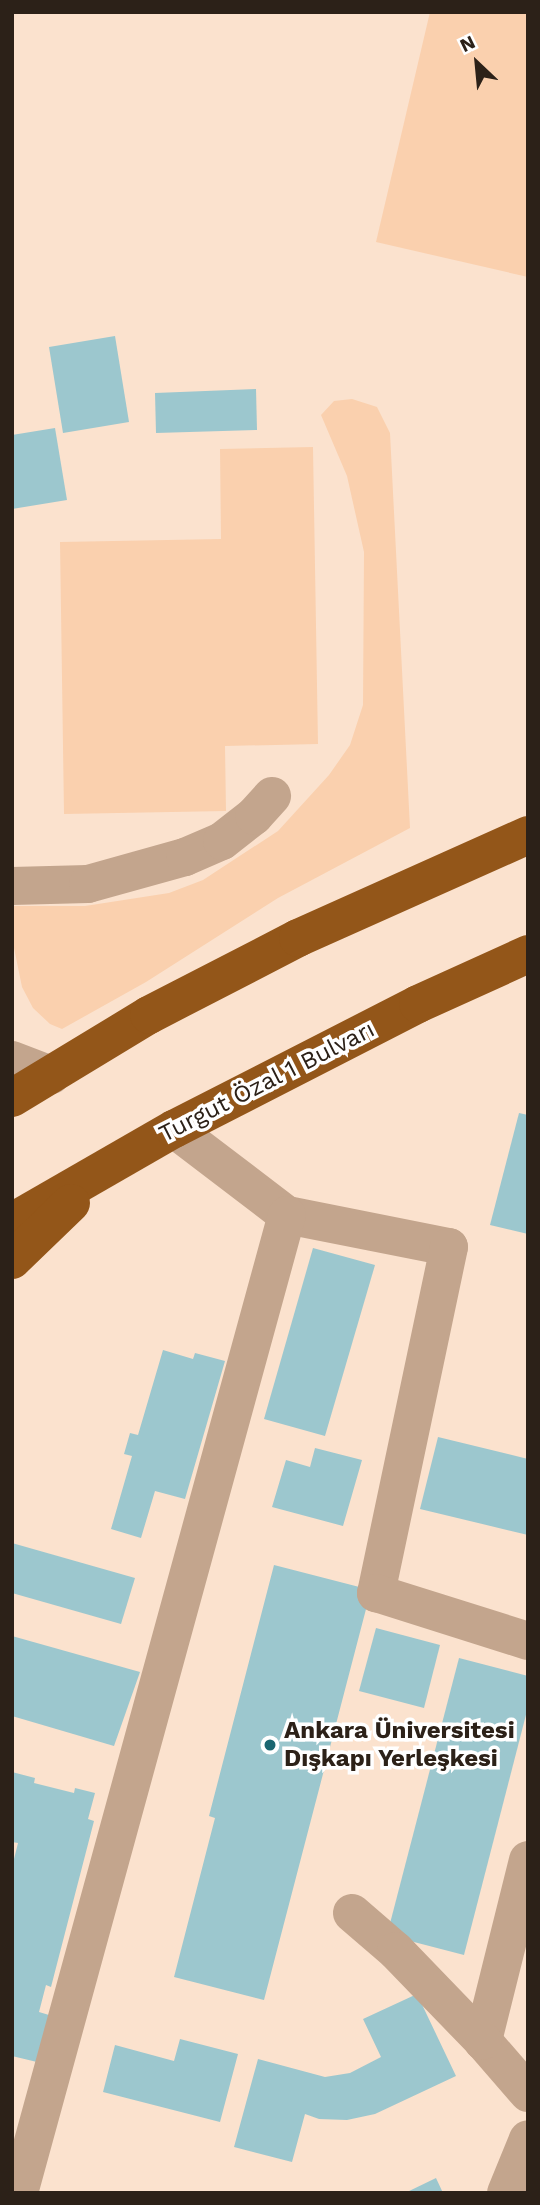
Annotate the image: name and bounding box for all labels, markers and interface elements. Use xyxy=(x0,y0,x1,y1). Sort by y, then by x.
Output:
north arrow xyxy=(442,28,512,98)
text: N xyxy=(456,30,479,57)
street label: Turgut Özal 1 Bulvarı xyxy=(154,1015,380,1149)
place label: Ankara Üniversitesi Dışkapı Yerleşkesi xyxy=(284,1717,515,1773)
marker: Ankara Üniversitesi Dışkapı Yerleşkesi xyxy=(262,1737,278,1753)

